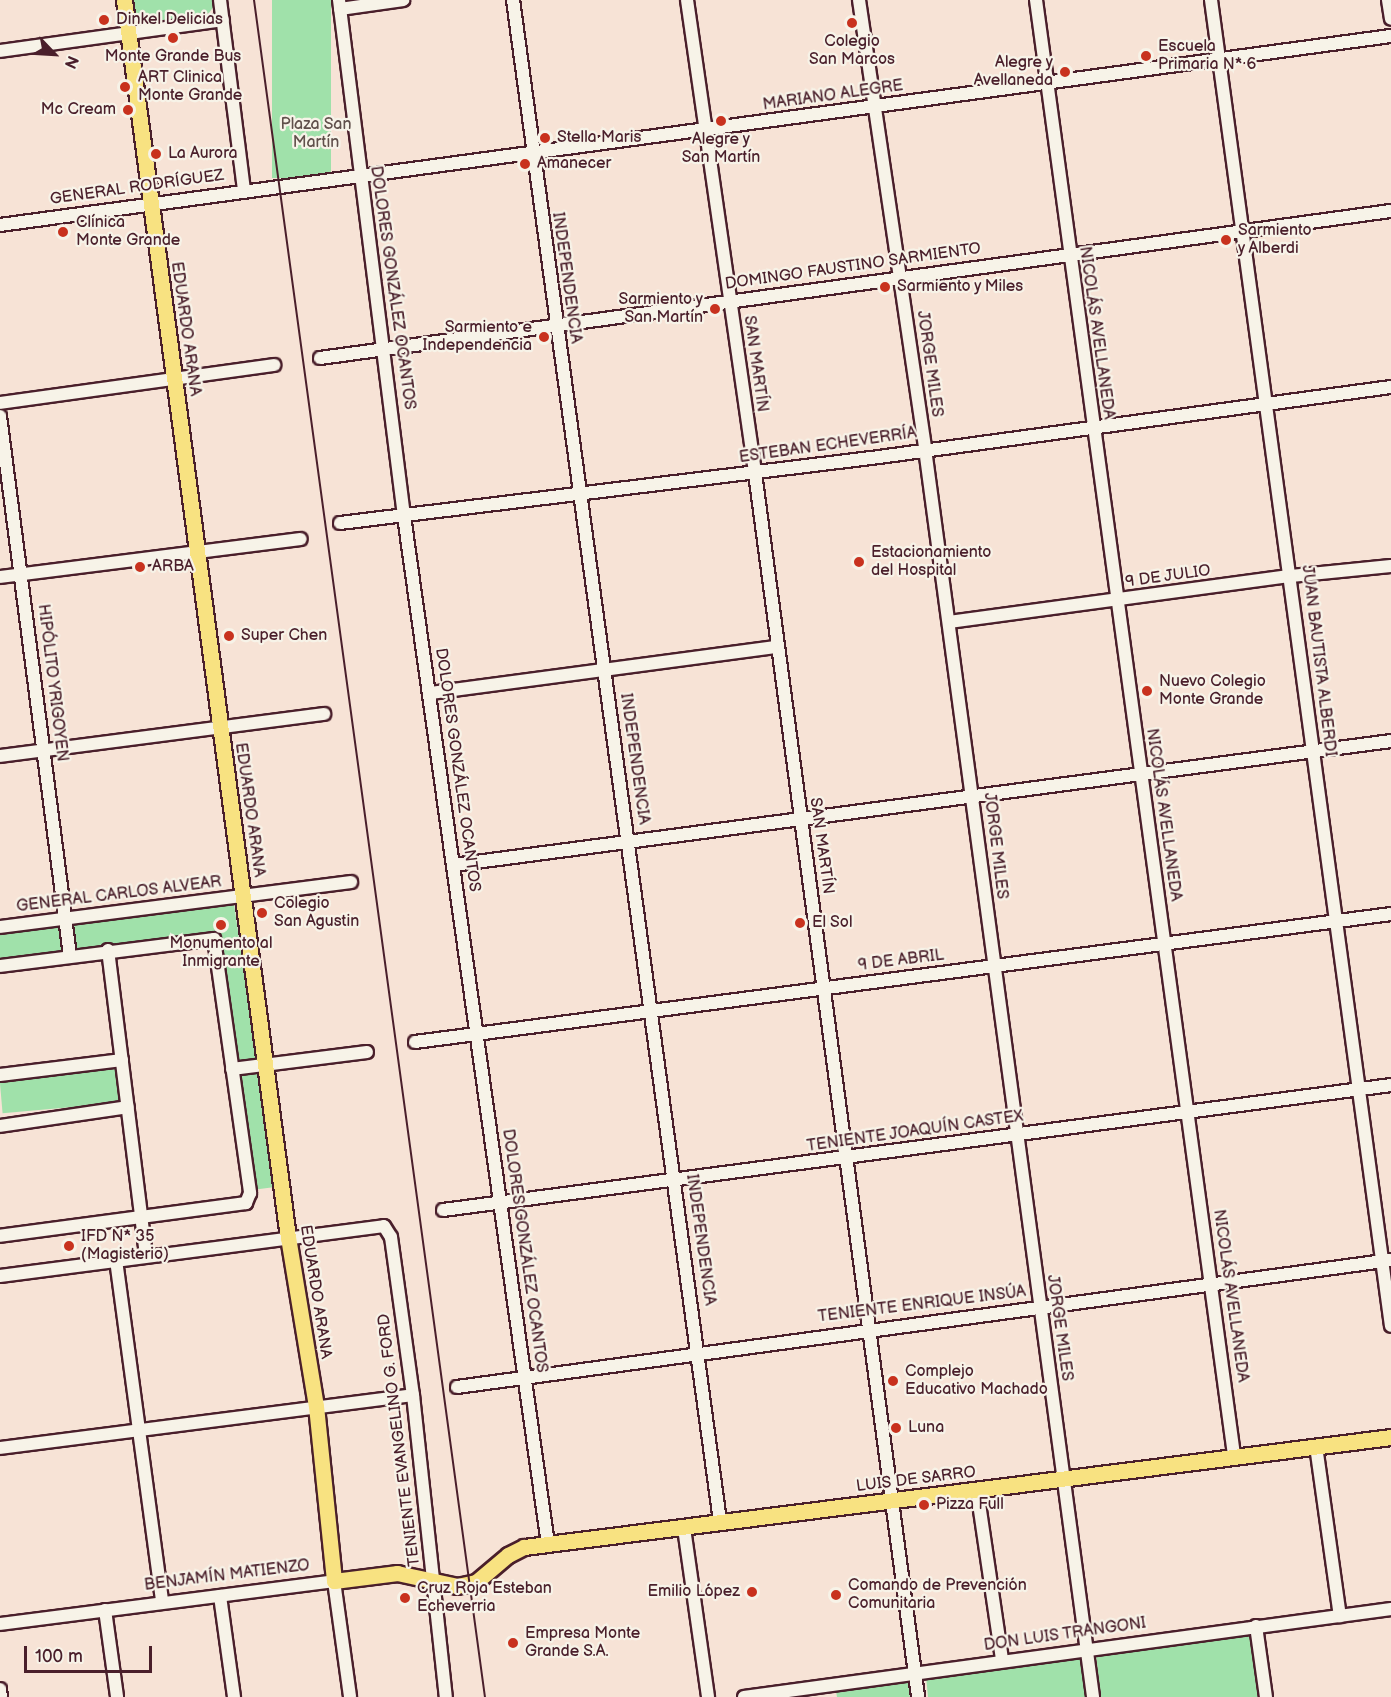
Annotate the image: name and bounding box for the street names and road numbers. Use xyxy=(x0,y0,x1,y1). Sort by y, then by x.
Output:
street label: MARIANO ALEGRE xyxy=(762,77,904,115)
street label: DOLORES GONZÁLEZ OCANTOS xyxy=(365,165,419,411)
street label: GENERAL RODRÍGUEZ xyxy=(49,166,225,210)
street label: INDEPENDENCIA xyxy=(547,211,585,345)
street label: DOMINGO FAUSTINO SARMIENTO xyxy=(724,240,982,294)
street label: NICOLÁS AVELLANEDA xyxy=(1074,245,1118,421)
street label: EDUARDO ARANA xyxy=(166,261,204,397)
street label: JORGE MILES xyxy=(912,310,946,418)
street label: SAN MARTÍN xyxy=(739,314,771,414)
street label: ESTEBAN ECHEVERRÍA xyxy=(738,424,918,468)
street label: 9 DE JULIO xyxy=(1124,561,1212,593)
street label: JUAN BAUTISTA ALBERDI xyxy=(1297,564,1339,758)
street label: HIPÓLITO YRIGOYEN xyxy=(33,603,71,763)
street label: DOLORES GONZÁLEZ OCANTOS xyxy=(430,647,484,893)
street label: INDEPENDENCIA xyxy=(615,692,653,826)
street label: NICOLÁS AVELLANEDA xyxy=(1141,727,1185,903)
street label: EDUARDO ARANA xyxy=(230,742,268,878)
street label: JORGE MILES xyxy=(979,792,1011,900)
street label: SAN MARTÍN xyxy=(805,796,837,896)
street label: GENERAL CARLOS ALVEAR xyxy=(15,873,223,917)
street label: 9 DE ABRIL xyxy=(857,946,945,976)
street label: TENIENTE JOAQUÍN CASTEX xyxy=(805,1107,1025,1157)
street label: DOLORES GONZÁLEZ OCANTOS xyxy=(497,1128,551,1374)
street label: INDEPENDENCIA xyxy=(681,1173,719,1307)
street label: NICOLÁS AVELLANEDA xyxy=(1208,1208,1252,1384)
street label: EDUARDO ARANA xyxy=(295,1224,335,1360)
street label: JORGE MILES xyxy=(1042,1274,1076,1382)
street label: TENIENTE ENRIQUE INSÚA xyxy=(817,1283,1027,1327)
street label: TENIENTE EVANGELINO G. FORD xyxy=(375,1313,425,1567)
street label: LUIS DE SARRO xyxy=(855,1463,977,1497)
street label: BENJAMÍN MATIENZO xyxy=(143,1556,311,1596)
street label: DON LUIS TRANGONI xyxy=(983,1614,1147,1656)

